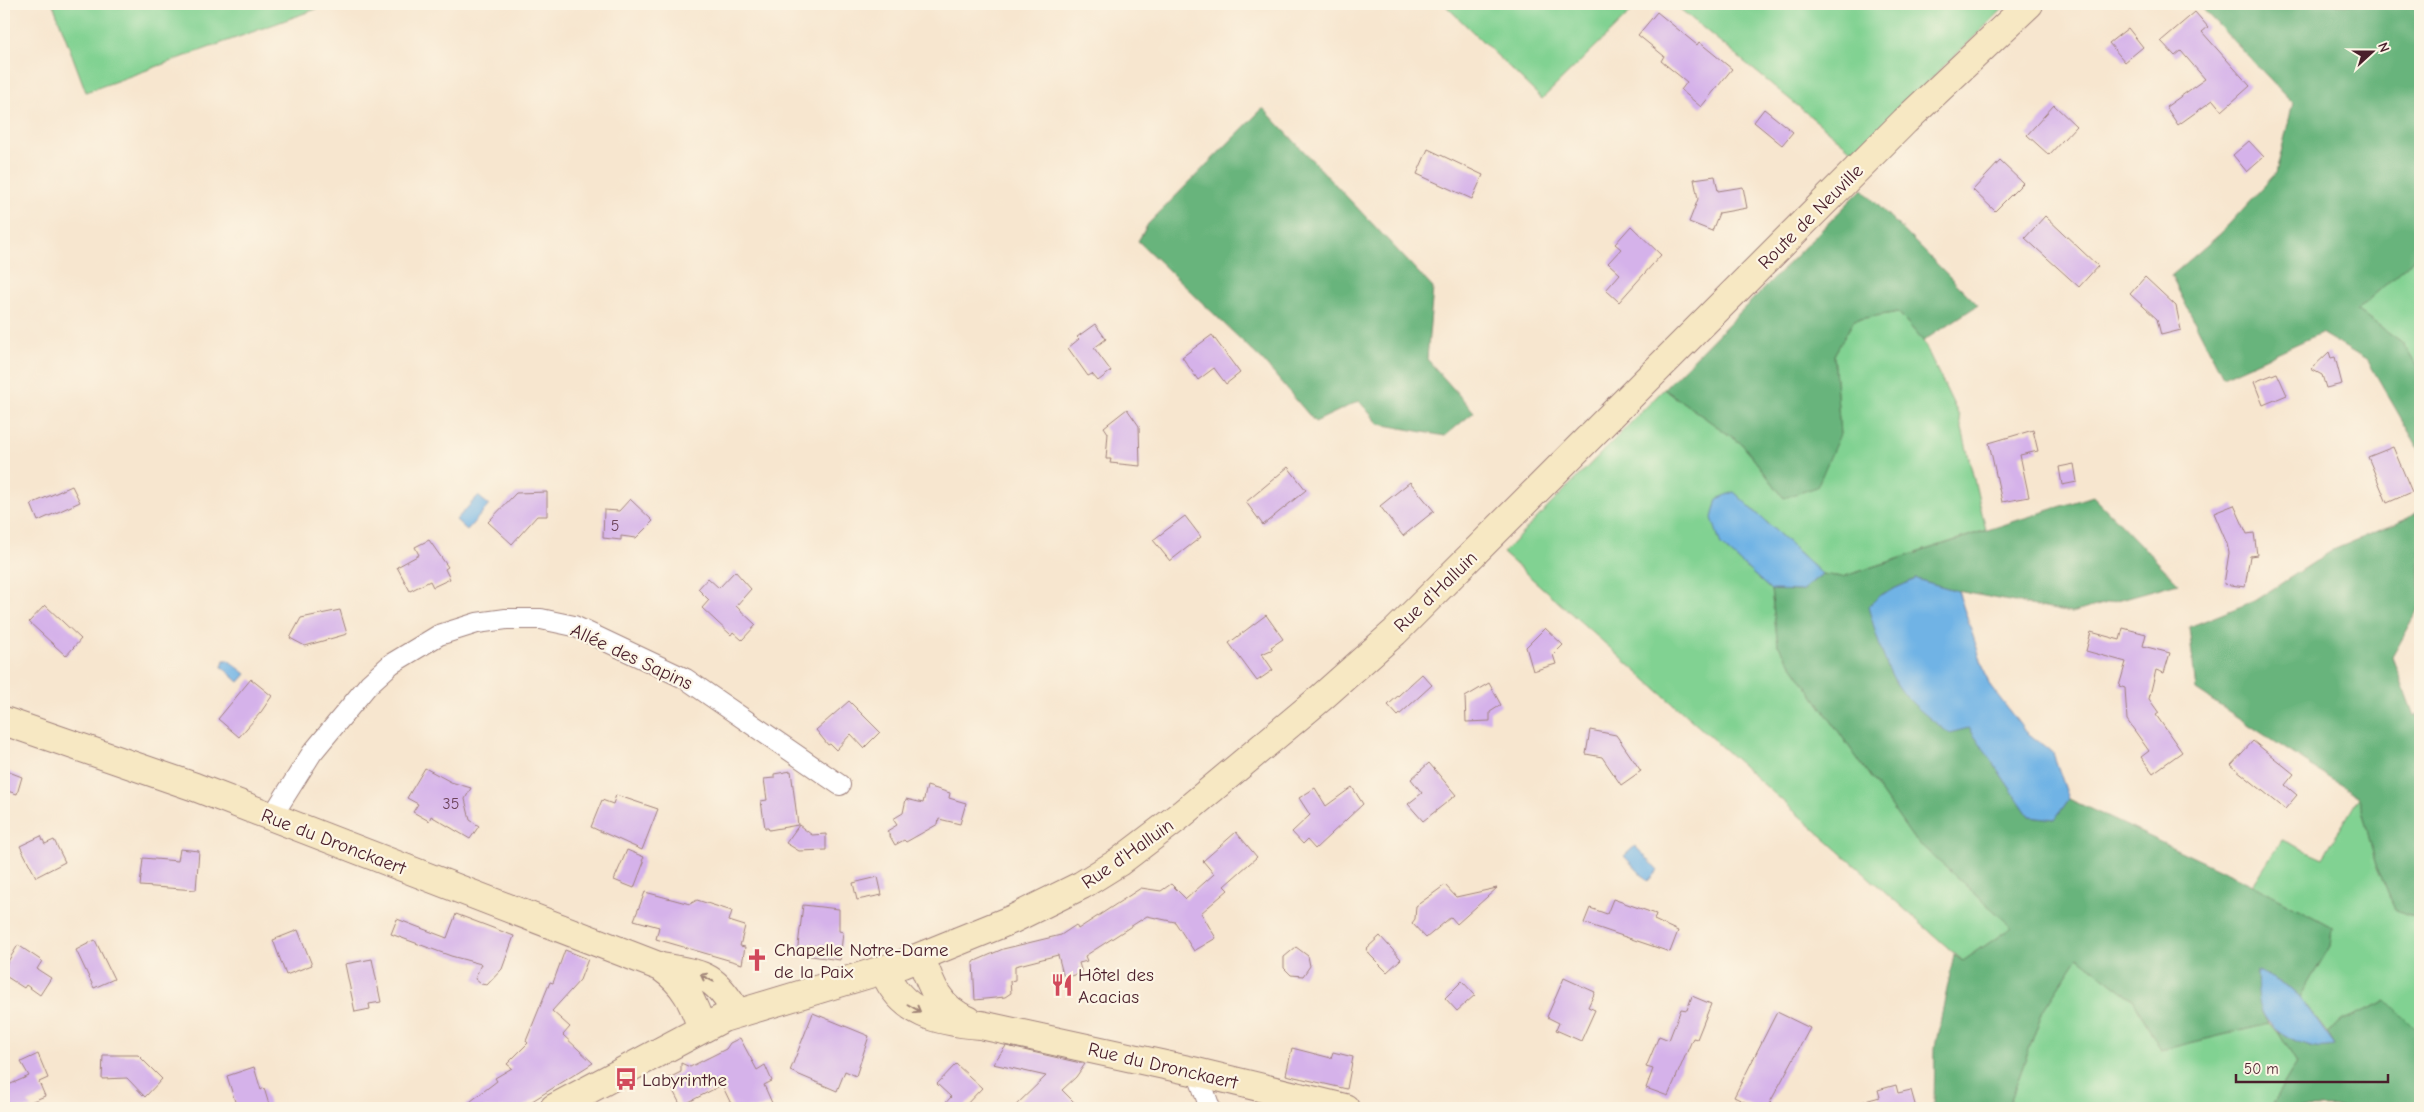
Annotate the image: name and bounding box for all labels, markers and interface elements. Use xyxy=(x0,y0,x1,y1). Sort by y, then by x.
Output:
north arrow xyxy=(2346,28,2396,78)
text: N xyxy=(2374,40,2393,55)
street label: Route de Neuville xyxy=(1754,160,1868,274)
house number: 5 xyxy=(611,517,619,535)
street label: Rue d'Halluin xyxy=(1390,547,1482,637)
street label: Allée des Sapins xyxy=(567,619,696,695)
house number: 35 xyxy=(443,795,459,813)
street label: Rue du Dronckaert xyxy=(258,804,410,880)
street label: Rue d'Halluin xyxy=(1077,814,1178,894)
place label: Chapelle Notre-Dame de la Paix xyxy=(774,939,949,983)
church icon: Chapelle Notre-Dame de la Paix xyxy=(744,947,770,973)
place label: Hôtel des Acacias xyxy=(1078,964,1154,1008)
restaurant icon: Hôtel des Acacias xyxy=(1049,972,1075,998)
one-way arrow xyxy=(699,973,714,983)
one-way arrow xyxy=(906,1003,920,1013)
street label: Rue du Dronckaert xyxy=(1086,1038,1240,1094)
scale bar xyxy=(2236,1052,2389,1084)
text: 50 m xyxy=(2244,1060,2279,1078)
bus stop icon: Labyrinthe xyxy=(613,1066,639,1092)
place label: Labyrinthe xyxy=(642,1069,727,1091)

